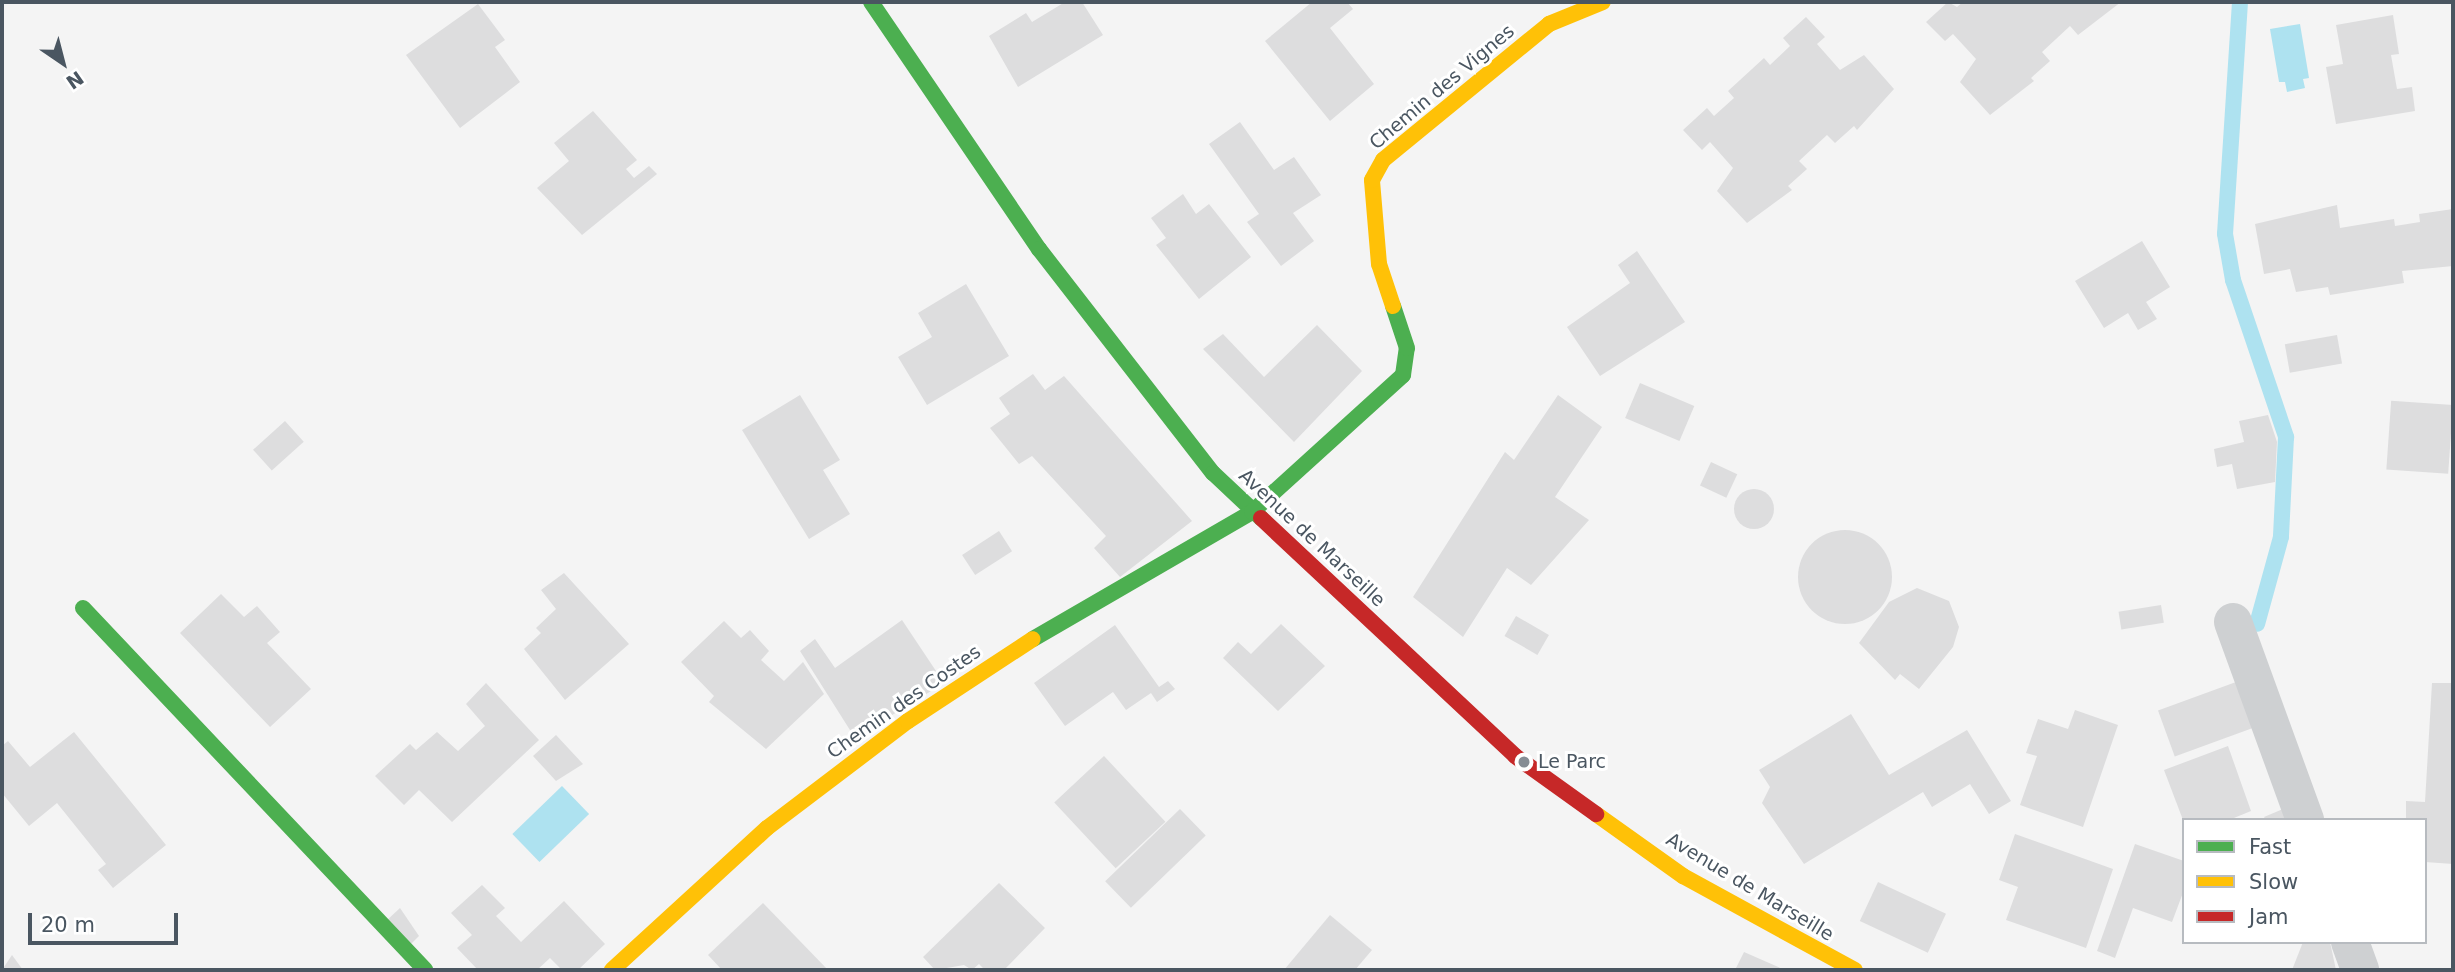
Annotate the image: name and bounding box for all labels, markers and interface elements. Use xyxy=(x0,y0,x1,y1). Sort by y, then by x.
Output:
street label: Chemin des Vignes xyxy=(1365,20,1519,154)
north arrow xyxy=(28,28,98,98)
text: N xyxy=(62,67,88,94)
street label: Avenue de Marseille xyxy=(1234,464,1390,612)
street label: Chemin des Costes xyxy=(823,640,985,764)
place label: Le Parc xyxy=(1538,751,1606,773)
marker: Le Parc xyxy=(1516,754,1532,770)
legend xyxy=(2182,818,2427,944)
street label: Avenue de Marseille xyxy=(1662,828,1838,946)
text: Fast xyxy=(2249,835,2291,859)
text: Slow xyxy=(2249,870,2298,894)
scale bar xyxy=(32,898,182,942)
text: Jam xyxy=(2249,905,2289,929)
text: 20 m xyxy=(41,913,95,937)

